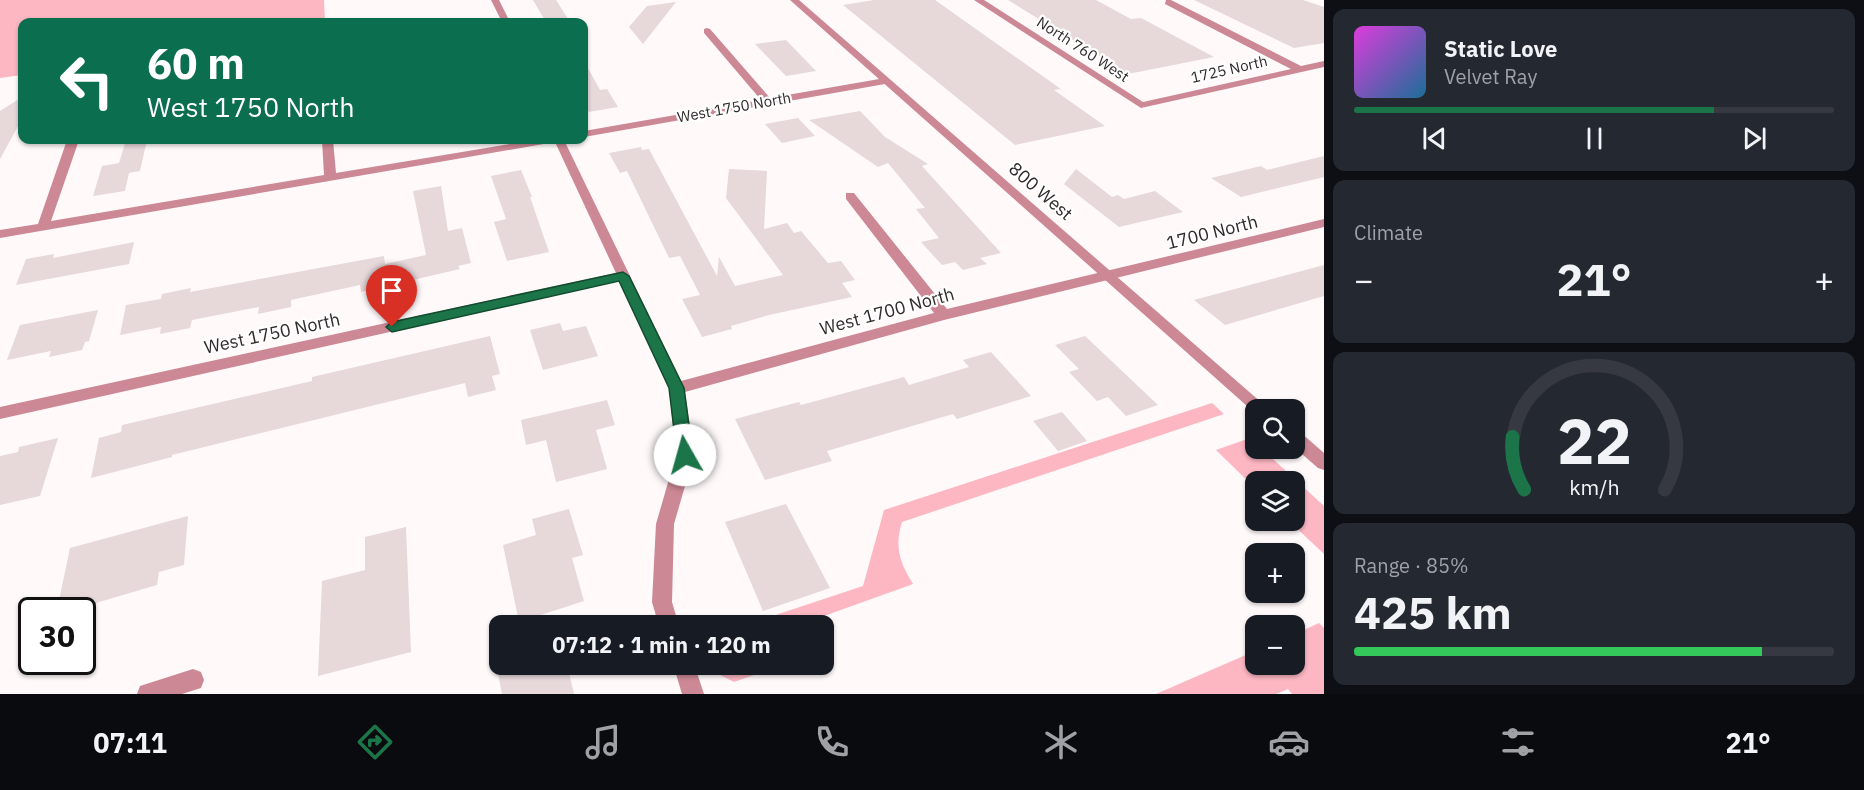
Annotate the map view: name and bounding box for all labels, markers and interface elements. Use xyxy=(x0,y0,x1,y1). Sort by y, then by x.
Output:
street label: North 760 West xyxy=(1033,12,1133,86)
text: Static Love xyxy=(1444,34,1557,63)
text: 60 m xyxy=(147,36,245,91)
icon: left xyxy=(48,42,126,120)
street label: 1725 North xyxy=(1189,51,1269,87)
text: Velvet Ray xyxy=(1444,63,1537,90)
street label: West 1750 North xyxy=(676,88,792,126)
text: West 1750 North xyxy=(147,89,355,124)
icon: previous xyxy=(1418,122,1451,155)
icon: pause xyxy=(1578,122,1611,155)
icon: next xyxy=(1738,122,1771,155)
street label: 800 West xyxy=(1004,157,1078,225)
street label: 1700 North xyxy=(1164,210,1260,254)
text: Climate xyxy=(1354,219,1423,246)
text: 21° xyxy=(1556,250,1632,308)
text: − xyxy=(1354,258,1374,301)
text: + xyxy=(1814,258,1834,301)
pin xyxy=(366,265,417,327)
icon: arrive xyxy=(375,274,408,307)
street label: West 1700 North xyxy=(817,282,957,340)
street label: West 1750 North xyxy=(202,307,342,359)
map controls xyxy=(1245,399,1305,675)
button: search xyxy=(1245,399,1305,459)
text: 22 xyxy=(1557,400,1631,481)
position arrow xyxy=(653,423,717,487)
button: layers xyxy=(1245,471,1305,531)
text: km/h xyxy=(1569,473,1619,501)
button: + xyxy=(1245,543,1305,603)
text: Range · 85% xyxy=(1354,552,1469,579)
text: 425 km xyxy=(1354,583,1512,641)
speed limit sign: 30 xyxy=(18,597,96,675)
button: − xyxy=(1245,615,1305,675)
text: 07:12 · 1 min · 120 m xyxy=(552,630,771,659)
icon: directions xyxy=(354,721,396,763)
icon: music xyxy=(582,721,624,763)
icon: phone xyxy=(811,721,853,763)
icon: climate xyxy=(1040,721,1082,763)
icon: car xyxy=(1268,721,1310,763)
icon: filters xyxy=(1497,721,1539,763)
text: 07:11 xyxy=(93,725,167,760)
text: 21° xyxy=(1726,725,1771,760)

